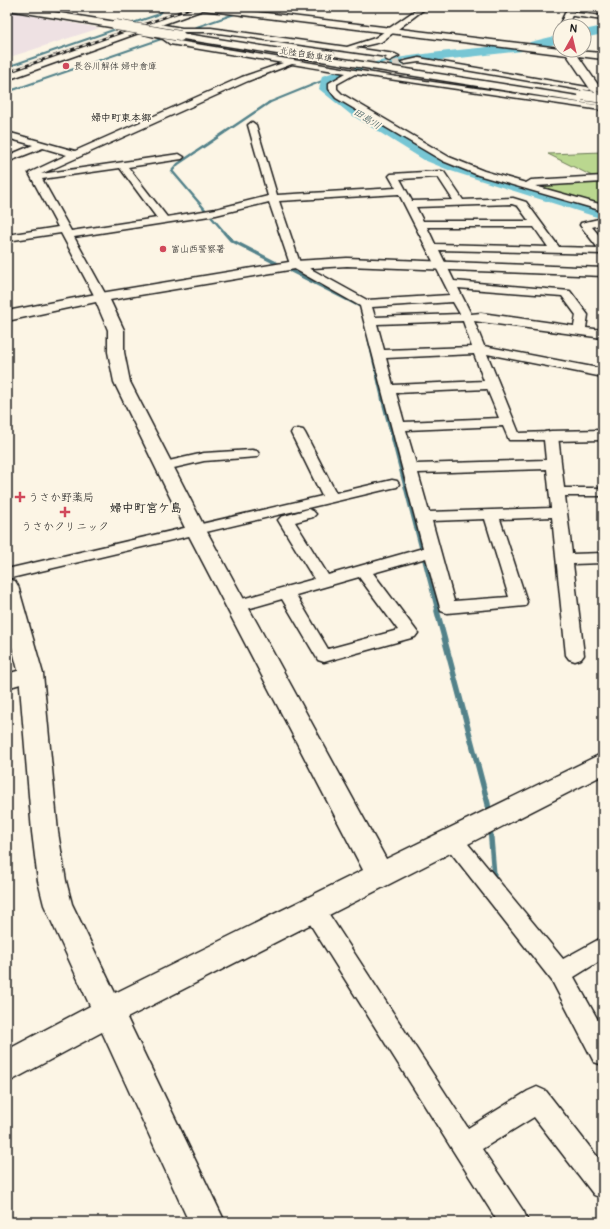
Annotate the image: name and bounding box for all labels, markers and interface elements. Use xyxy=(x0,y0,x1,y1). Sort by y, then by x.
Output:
north arrow xyxy=(552,18,592,58)
text: N xyxy=(569,22,578,36)
street label: 北陸自動車道 xyxy=(278,45,334,65)
marker: 長谷川解体 婦中倉庫 xyxy=(61,61,71,71)
place label: 長谷川解体 婦中倉庫 xyxy=(74,61,157,72)
water label: 田島川 xyxy=(351,106,383,132)
district label: 婦中町東本郷 xyxy=(91,112,151,124)
marker: 富山西警察署 xyxy=(158,244,168,254)
place label: 富山西警察署 xyxy=(171,244,225,255)
place label: うさか野薬局 xyxy=(28,491,94,504)
marker: うさか野薬局 xyxy=(15,492,25,502)
district label: 婦中町宮ケ島 xyxy=(110,501,182,516)
marker: うさかクリニック xyxy=(59,506,71,518)
place label: うさかクリニック xyxy=(21,520,109,533)

